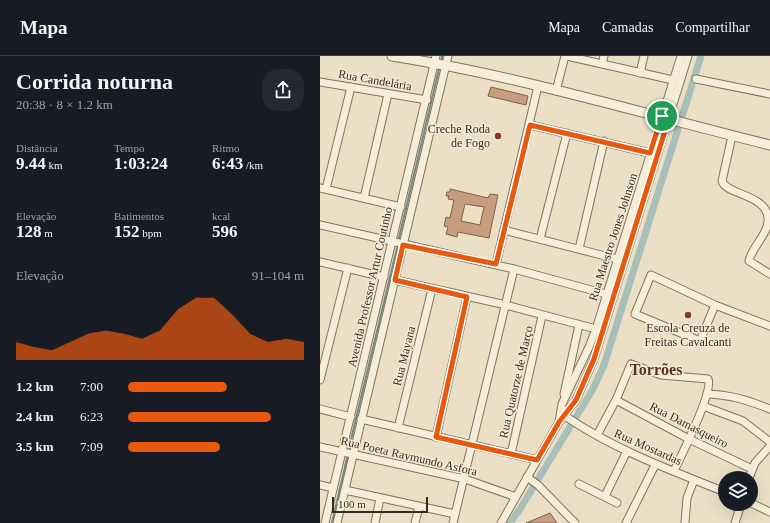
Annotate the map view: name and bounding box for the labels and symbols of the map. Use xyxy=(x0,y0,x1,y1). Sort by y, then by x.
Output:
street label: Rua Candelária xyxy=(337,67,413,93)
pin xyxy=(645,99,679,133)
place label: Creche Roda de Fogo xyxy=(428,122,491,150)
marker: Creche Roda de Fogo xyxy=(493,131,503,141)
street label: Rua Maestro Jones Johnson xyxy=(586,171,640,303)
street label: Avenida Professor Artur Coutinho xyxy=(345,205,395,369)
marker: Escola Creuza de Freitas Cavalcanti xyxy=(683,310,693,320)
place label: Escola Creuza de Freitas Cavalcanti xyxy=(645,321,732,349)
street label: Rua Mayana xyxy=(390,324,418,387)
street label: Rua Quatorze de Março xyxy=(496,324,536,440)
district label: Torrões xyxy=(630,361,682,378)
street label: Rua Damasqueiro xyxy=(647,399,731,451)
street label: Rua Mostardas xyxy=(612,426,684,468)
street label: Rua Poeta Raymundo Asfora xyxy=(339,433,479,479)
scale bar xyxy=(332,495,428,514)

